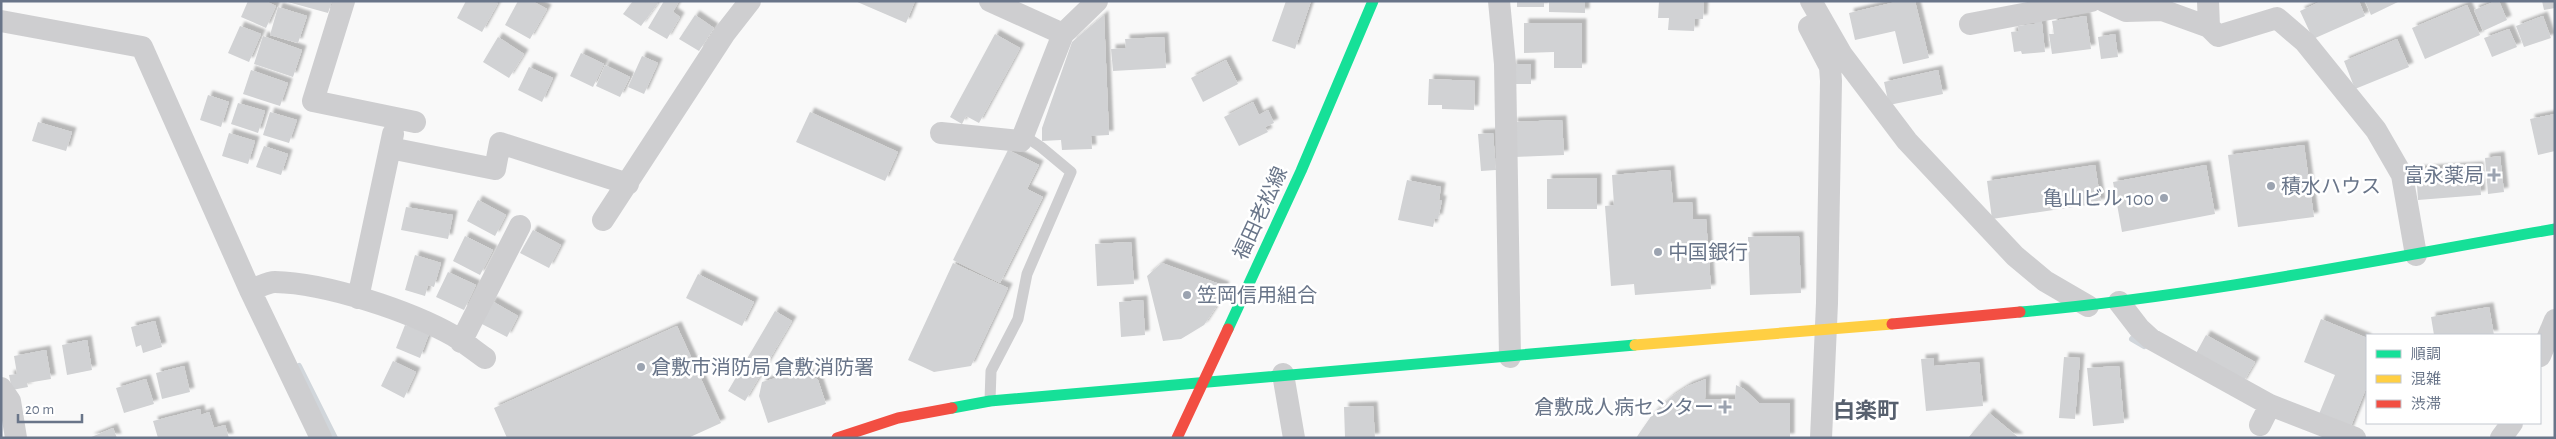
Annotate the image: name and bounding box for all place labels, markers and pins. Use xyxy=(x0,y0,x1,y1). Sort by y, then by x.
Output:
place label: 富永薬局 xyxy=(2404,164,2484,186)
marker: 富永薬局 xyxy=(2488,169,2500,181)
place label: 積水ハウス xyxy=(2281,176,2381,197)
marker: 積水ハウス xyxy=(2265,180,2277,192)
place label: 亀山ビル 100 xyxy=(2043,187,2154,209)
marker: 亀山ビル 100 xyxy=(2158,192,2170,204)
place label: 中国銀行 xyxy=(1668,242,1748,263)
marker: 中国銀行 xyxy=(1652,246,1664,258)
place label: 笠岡信用組合 xyxy=(1197,285,1317,306)
marker: 笠岡信用組合 xyxy=(1181,289,1193,301)
place label: 倉敷市消防局 倉敷消防署 xyxy=(651,356,874,378)
marker: 倉敷市消防局 倉敷消防署 xyxy=(635,361,647,373)
place label: 倉敷成人病センター xyxy=(1534,396,1714,418)
marker: 倉敷成人病センター xyxy=(1718,400,1732,414)

